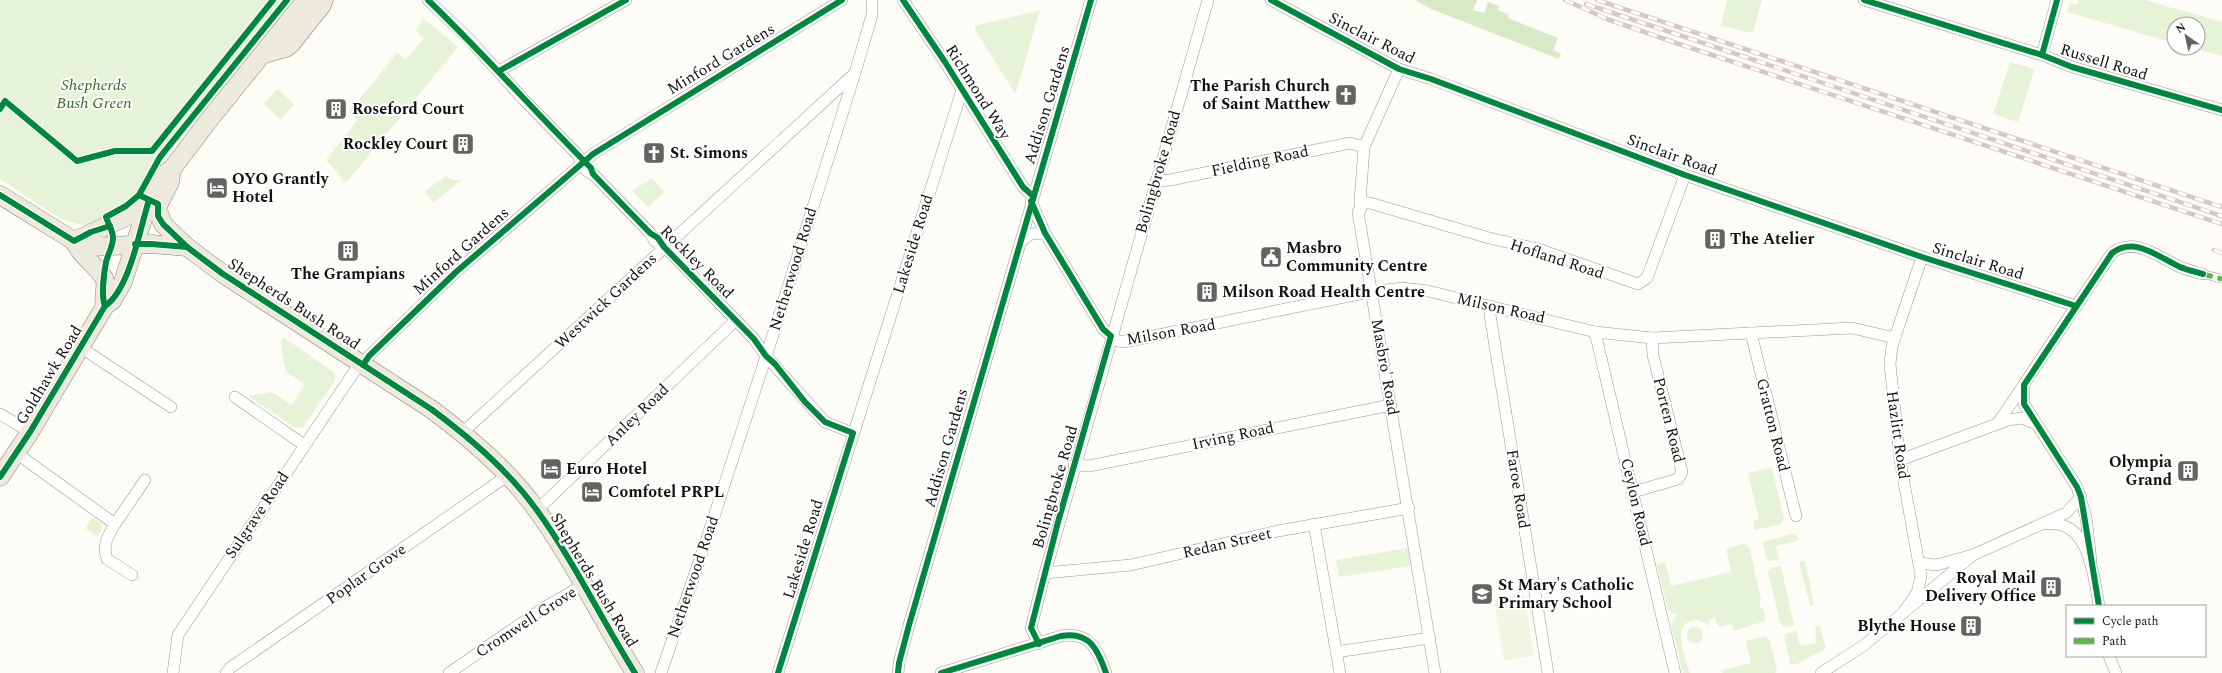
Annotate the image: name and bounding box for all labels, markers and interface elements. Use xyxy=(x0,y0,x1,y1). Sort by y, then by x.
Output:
street label: Sinclair Road xyxy=(1324,6,1420,70)
north arrow xyxy=(2166,16,2206,56)
street label: Minford Gardens xyxy=(662,17,780,101)
text: N xyxy=(2172,19,2189,38)
street label: Russell Road xyxy=(2057,37,2151,87)
street label: Richmond Way xyxy=(939,40,1017,145)
street label: Addison Gardens xyxy=(1018,43,1076,167)
park label: Shepherds Bush Green xyxy=(56,73,132,115)
place label: The Parish Church of Saint Matthew xyxy=(1190,74,1331,116)
church icon: The Parish Church of Saint Matthew xyxy=(1333,82,1359,108)
building icon: Roseford Court xyxy=(323,96,349,122)
place label: Roseford Court xyxy=(352,97,464,121)
street label: Bolingbroke Road xyxy=(1129,107,1187,237)
street label: Sinclair Road xyxy=(1624,128,1721,182)
building icon: Rockley Court xyxy=(450,131,476,157)
place label: Rockley Court xyxy=(343,132,448,156)
street label: Fielding Road xyxy=(1209,139,1311,183)
church icon: St. Simons xyxy=(641,140,667,166)
place label: St. Simons xyxy=(670,141,748,165)
place label: OYO Grantly Hotel xyxy=(232,167,330,209)
hotel icon: OYO Grantly Hotel xyxy=(204,175,230,201)
street label: Lakeside Road xyxy=(886,191,940,297)
street label: Minford Gardens xyxy=(407,201,515,301)
street label: Netherwood Road xyxy=(763,204,823,334)
street label: Rockley Road xyxy=(655,220,739,304)
building icon: The Atelier xyxy=(1702,226,1728,252)
place label: The Atelier xyxy=(1730,227,1815,251)
street label: Hofland Road xyxy=(1507,232,1607,286)
place label: Masbro Community Centre xyxy=(1286,236,1428,278)
street label: Sinclair Road xyxy=(1929,236,2027,286)
building icon: The Grampians xyxy=(335,238,361,264)
public building icon: Masbro Community Centre xyxy=(1258,244,1284,270)
street label: Westwick Gardens xyxy=(549,247,663,355)
street label: Shepherds Bush Road xyxy=(223,252,365,356)
place label: The Grampians xyxy=(291,262,405,286)
building icon: Milson Road Health Centre xyxy=(1194,279,1220,305)
place label: Milson Road Health Centre xyxy=(1222,280,1425,304)
street label: Milson Road xyxy=(1454,286,1548,330)
street label: Milson Road xyxy=(1125,312,1217,352)
street label: Masbro' Road xyxy=(1365,317,1405,417)
street label: Goldhawk Road xyxy=(10,320,88,429)
street label: Porten Road xyxy=(1647,375,1691,465)
street label: Gratton Road xyxy=(1750,376,1796,475)
street label: Anley Road xyxy=(599,378,675,452)
street label: Addison Gardens xyxy=(918,386,974,510)
street label: Hazlitt Road xyxy=(1880,389,1916,481)
street label: Irving Road xyxy=(1190,416,1276,456)
street label: Bolingbroke Road xyxy=(1026,422,1084,552)
street label: Faroe Road xyxy=(1500,448,1536,531)
place label: Olympia Grand xyxy=(2109,450,2173,492)
hotel icon: Euro Hotel xyxy=(538,456,564,482)
street label: Ceylon Road xyxy=(1614,456,1658,548)
place label: Euro Hotel xyxy=(566,457,647,481)
building icon: Olympia Grand xyxy=(2175,458,2201,484)
street label: Sulgrave Road xyxy=(219,467,295,563)
hotel icon: Comfotel PRPL xyxy=(579,479,605,505)
place label: Comfotel PRPL xyxy=(608,480,724,504)
street label: Lakeside Road xyxy=(776,496,830,602)
street label: Shepherds Bush Road xyxy=(544,508,644,652)
street label: Netherwood Road xyxy=(661,512,725,641)
street label: Redan Street xyxy=(1180,521,1274,565)
street label: Poplar Grove xyxy=(321,537,411,611)
place label: Royal Mail Delivery Office xyxy=(1925,566,2036,608)
place label: St Mary's Catholic Primary School xyxy=(1498,573,1634,615)
building icon: Royal Mail Delivery Office xyxy=(2038,574,2064,600)
street label: Cromwell Grove xyxy=(471,580,581,664)
school or university icon: St Mary's Catholic Primary School xyxy=(1469,581,1495,607)
legend xyxy=(2066,605,2206,657)
text: Cycle path xyxy=(2102,612,2159,631)
building icon: Blythe House xyxy=(1958,613,1984,639)
place label: Blythe House xyxy=(1857,614,1956,638)
text: Path xyxy=(2102,632,2127,651)

